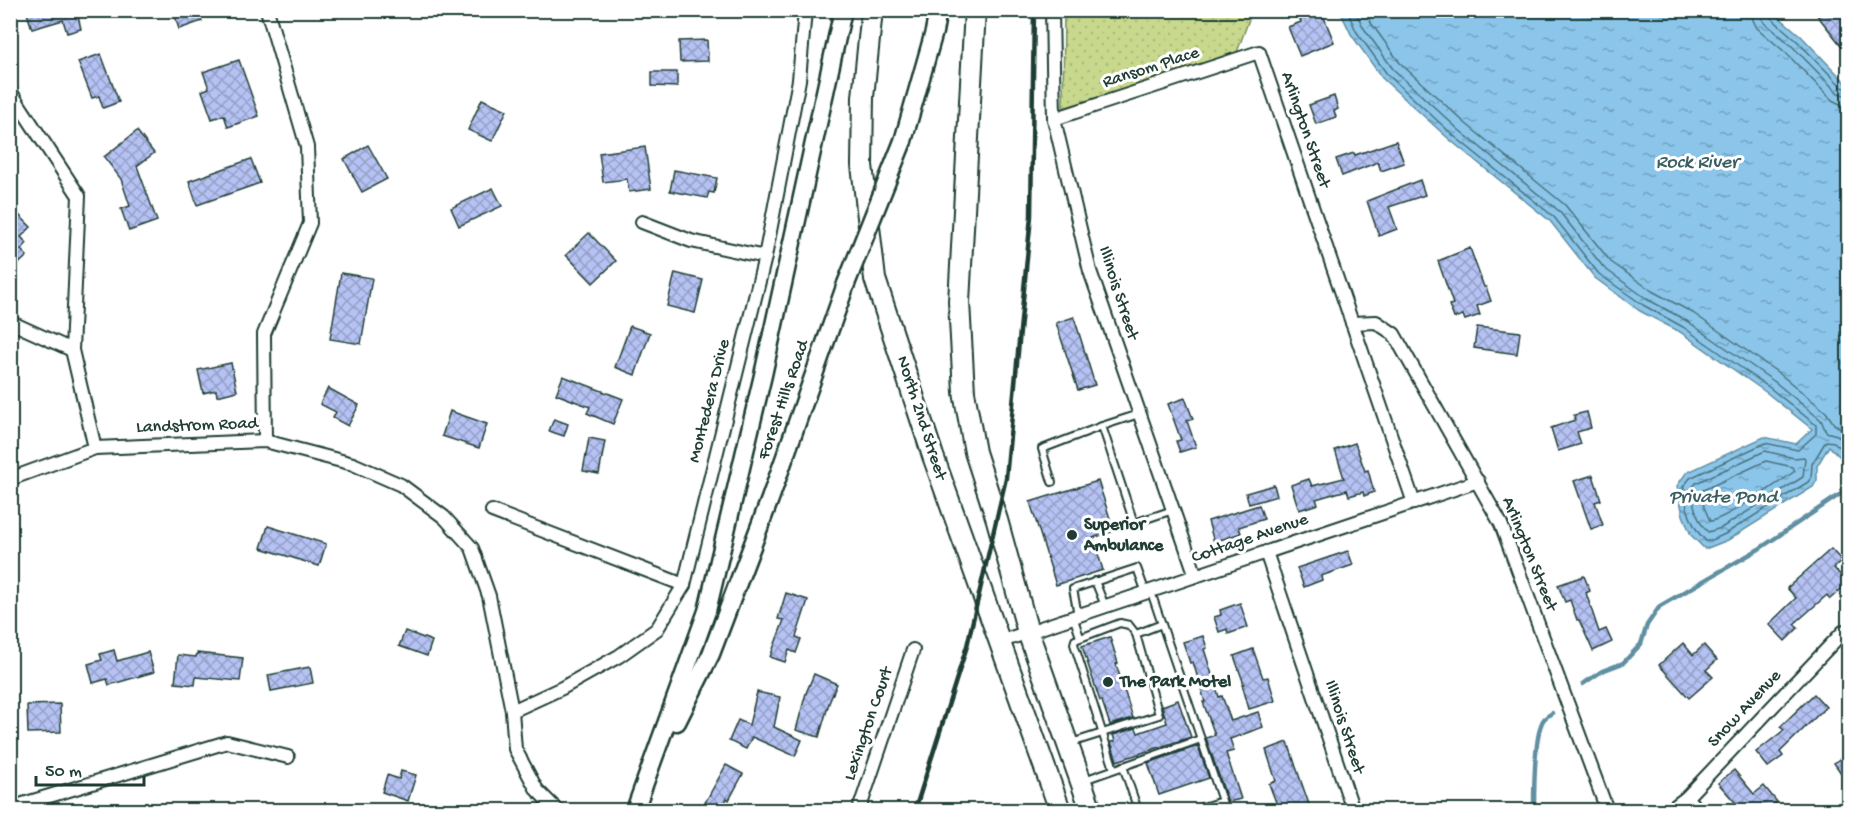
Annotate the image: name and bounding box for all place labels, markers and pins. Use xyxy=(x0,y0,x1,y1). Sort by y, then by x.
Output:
place label: Superior Ambulance xyxy=(1083,515,1164,557)
marker: Superior Ambulance xyxy=(1065,528,1079,542)
place label: The Park Motel xyxy=(1118,672,1231,693)
marker: The Park Motel xyxy=(1101,675,1115,689)

